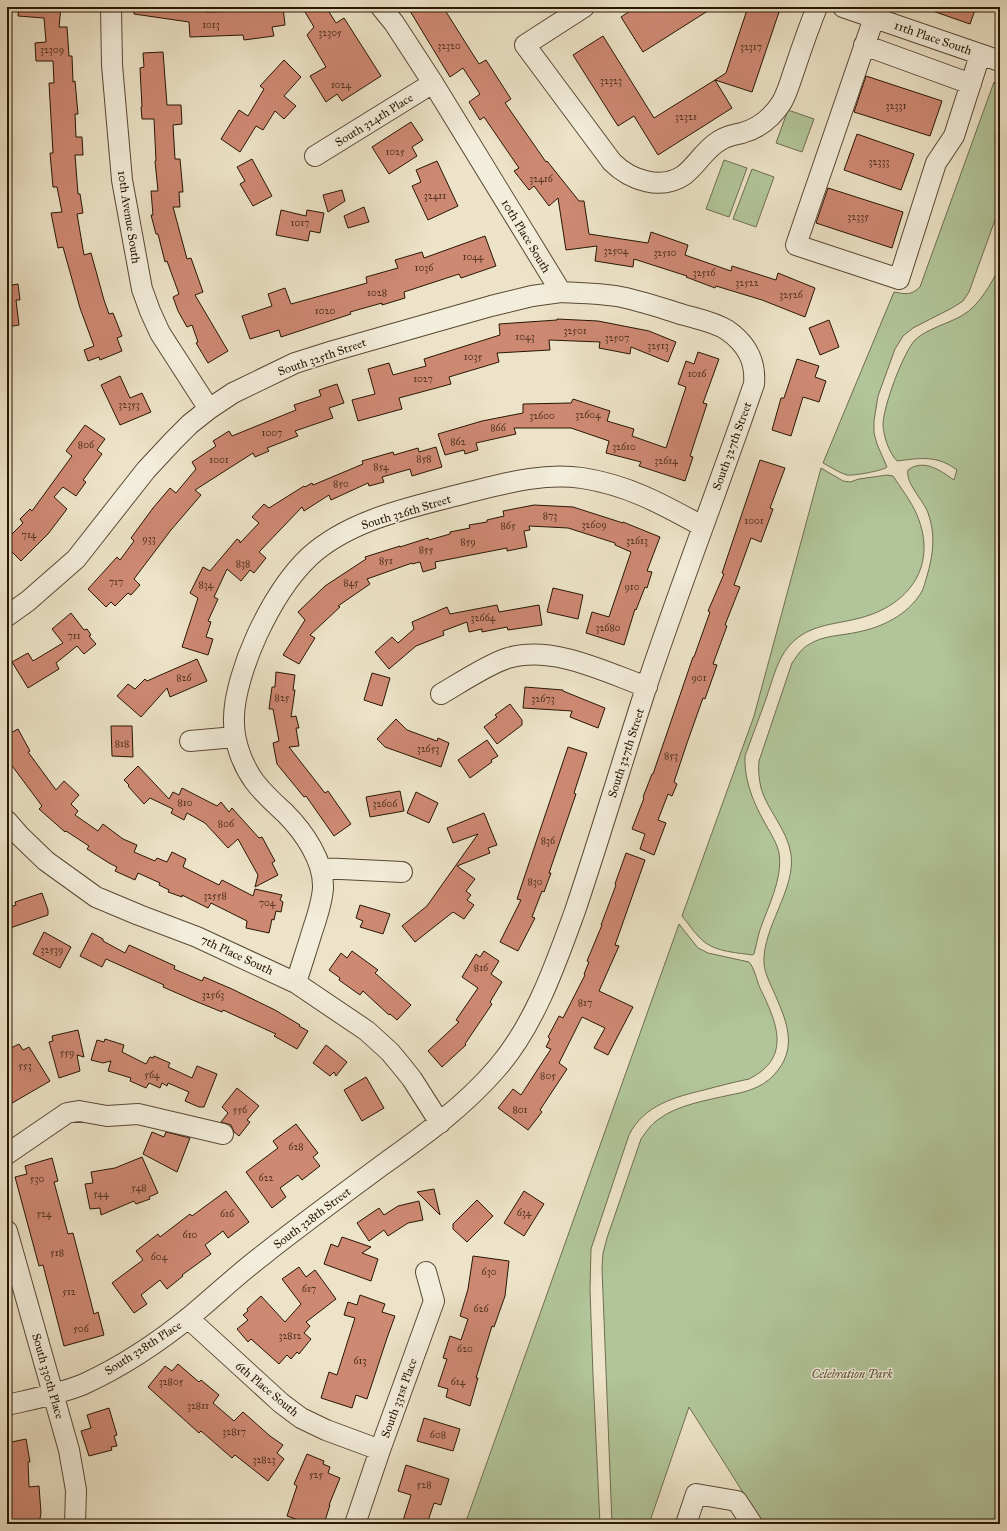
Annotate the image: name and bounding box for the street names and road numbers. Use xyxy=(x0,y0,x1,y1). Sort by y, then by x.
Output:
street label: 11th Place South xyxy=(892,18,974,58)
street label: South 324th Place xyxy=(333,90,415,150)
street label: 10th Avenue South xyxy=(115,169,143,265)
street label: 10th Place South xyxy=(499,197,554,276)
street label: South 325th Street xyxy=(276,335,369,379)
street label: South 327th Street xyxy=(710,399,755,492)
street label: South 326th Street xyxy=(359,491,453,532)
street label: South 327th Street xyxy=(605,706,647,799)
street label: 7th Place South xyxy=(199,932,276,978)
street label: South 328th Street xyxy=(271,1184,354,1252)
street label: South 328th Place xyxy=(102,1318,184,1378)
street label: South 330th Place xyxy=(29,1332,67,1420)
street label: South 331st Place xyxy=(378,1356,420,1440)
street label: 6th Place South xyxy=(233,1359,302,1420)

